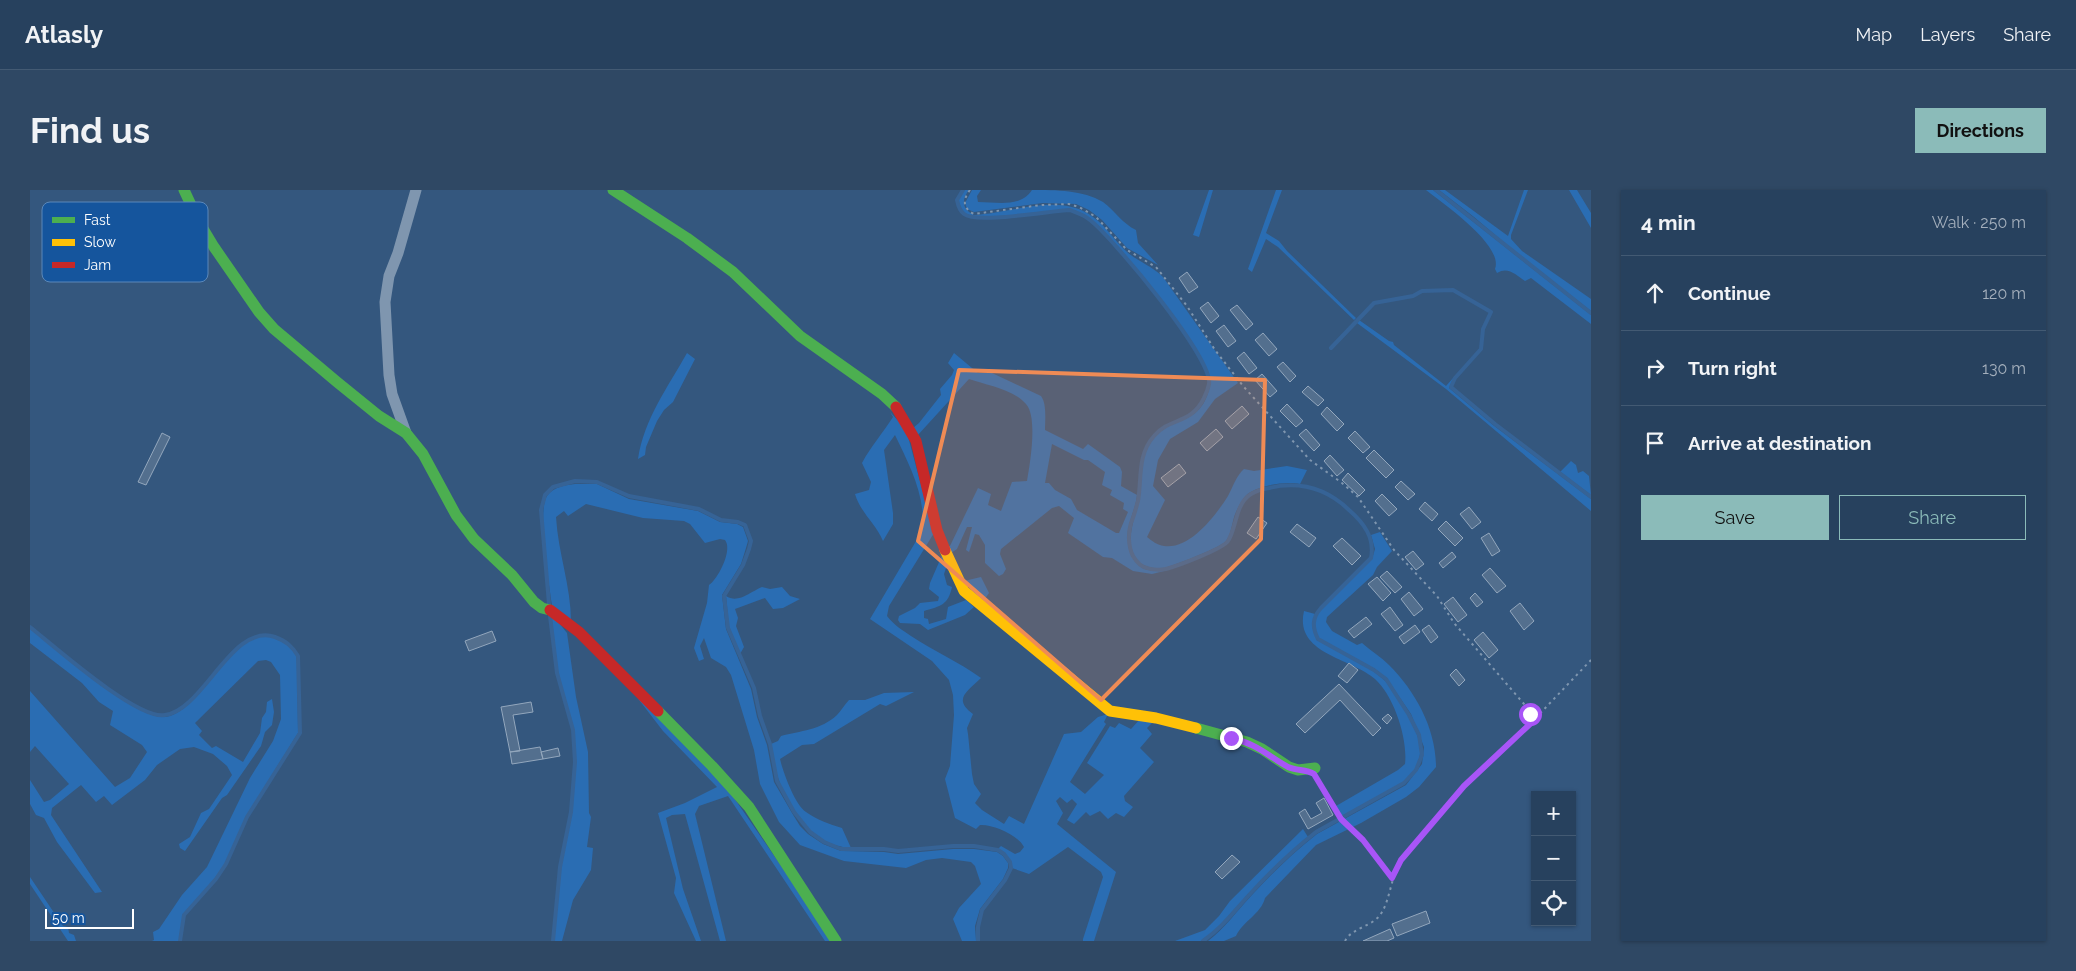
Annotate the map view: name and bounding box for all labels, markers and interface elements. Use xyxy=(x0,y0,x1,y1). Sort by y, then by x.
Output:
text: Atlasly xyxy=(25,20,103,49)
text: Map xyxy=(1856,24,1892,45)
text: Layers xyxy=(1920,24,1975,45)
text: Share xyxy=(2003,24,2051,45)
button: Directions xyxy=(1915,108,2046,153)
text: Find us xyxy=(30,110,150,151)
legend xyxy=(42,202,208,282)
text: 4 min xyxy=(1641,210,1696,235)
text: Fast xyxy=(84,212,111,228)
text: Walk · 250 m xyxy=(1932,213,2026,232)
text: Slow xyxy=(84,234,116,250)
text: Jam xyxy=(84,257,111,273)
icon: ahead xyxy=(1641,279,1669,307)
text: Continue xyxy=(1688,282,1771,304)
text: 120 m xyxy=(1982,284,2026,303)
icon: right xyxy=(1641,354,1669,382)
text: Turn right xyxy=(1688,357,1777,379)
text: 130 m xyxy=(1982,359,2026,378)
icon: arrive xyxy=(1641,429,1669,457)
text: Arrive at destination xyxy=(1688,432,1872,454)
button: Save xyxy=(1641,495,1829,540)
button: Share xyxy=(1839,495,2026,540)
route start xyxy=(1519,703,1542,726)
route end xyxy=(1220,727,1243,750)
map controls xyxy=(1531,791,1576,926)
button: + xyxy=(1531,791,1576,836)
button: − xyxy=(1531,836,1576,881)
button: locate xyxy=(1531,881,1576,926)
scale bar xyxy=(45,906,134,929)
text: 50 m xyxy=(52,910,85,926)

